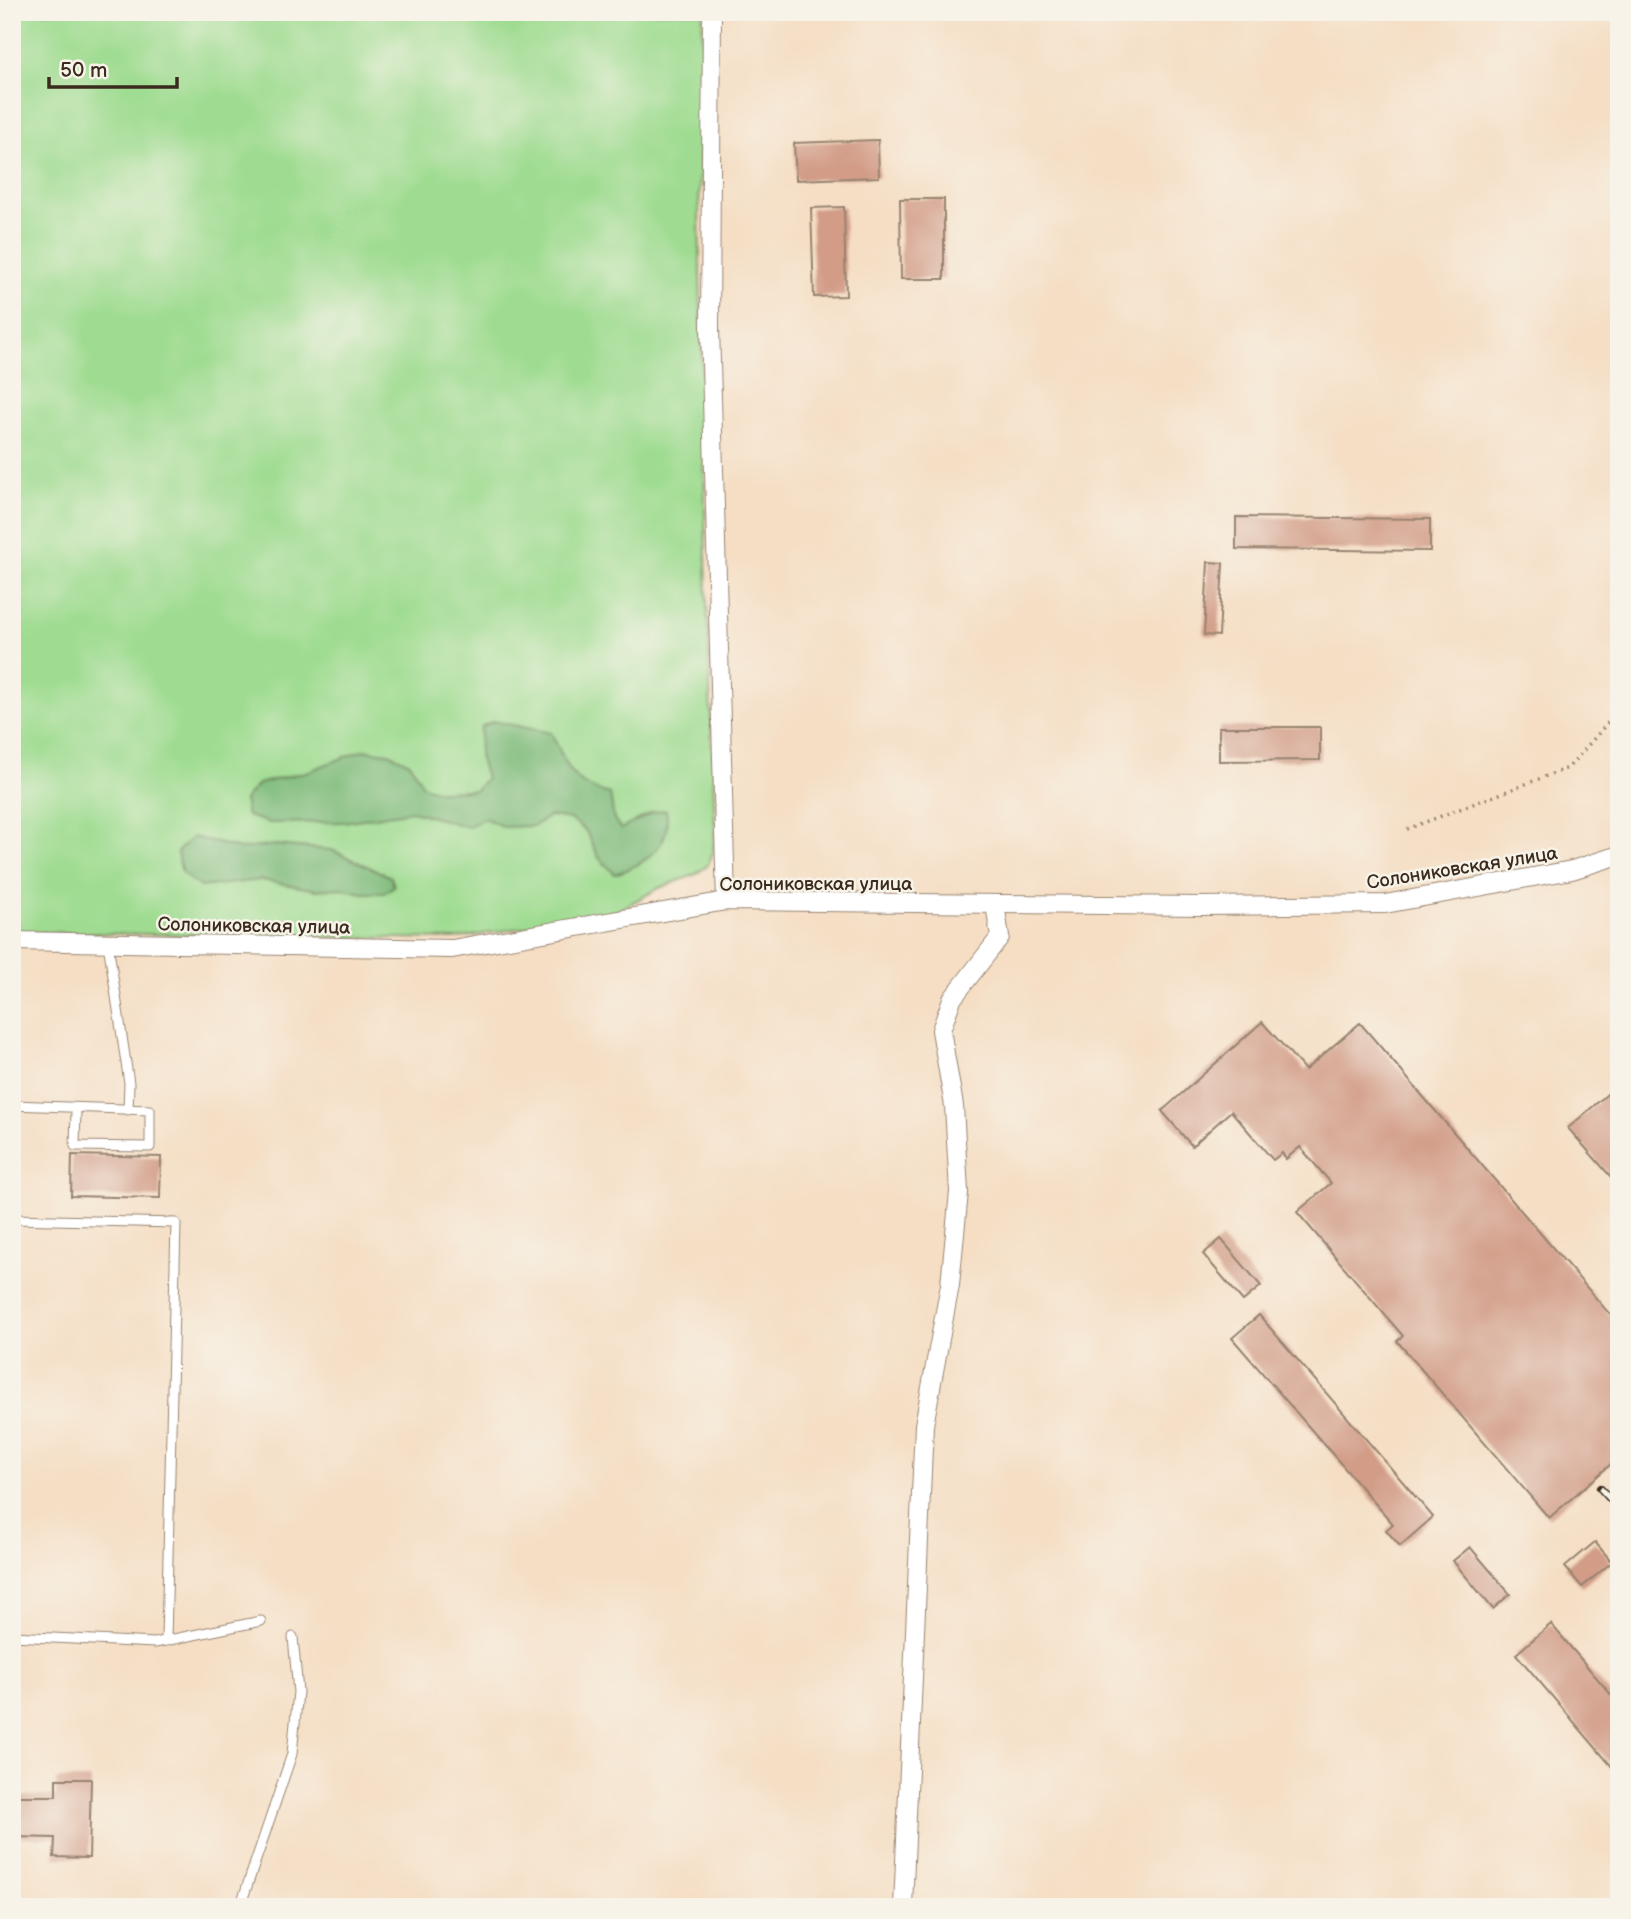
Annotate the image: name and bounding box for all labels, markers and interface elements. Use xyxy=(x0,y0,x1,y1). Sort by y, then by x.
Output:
scale bar xyxy=(49,46,177,90)
text: 50 m xyxy=(60,58,107,83)
street label: Солониковская улица xyxy=(1365,842,1559,895)
street label: Солониковская улица xyxy=(720,873,912,896)
street label: Солониковская улица xyxy=(157,913,351,940)

